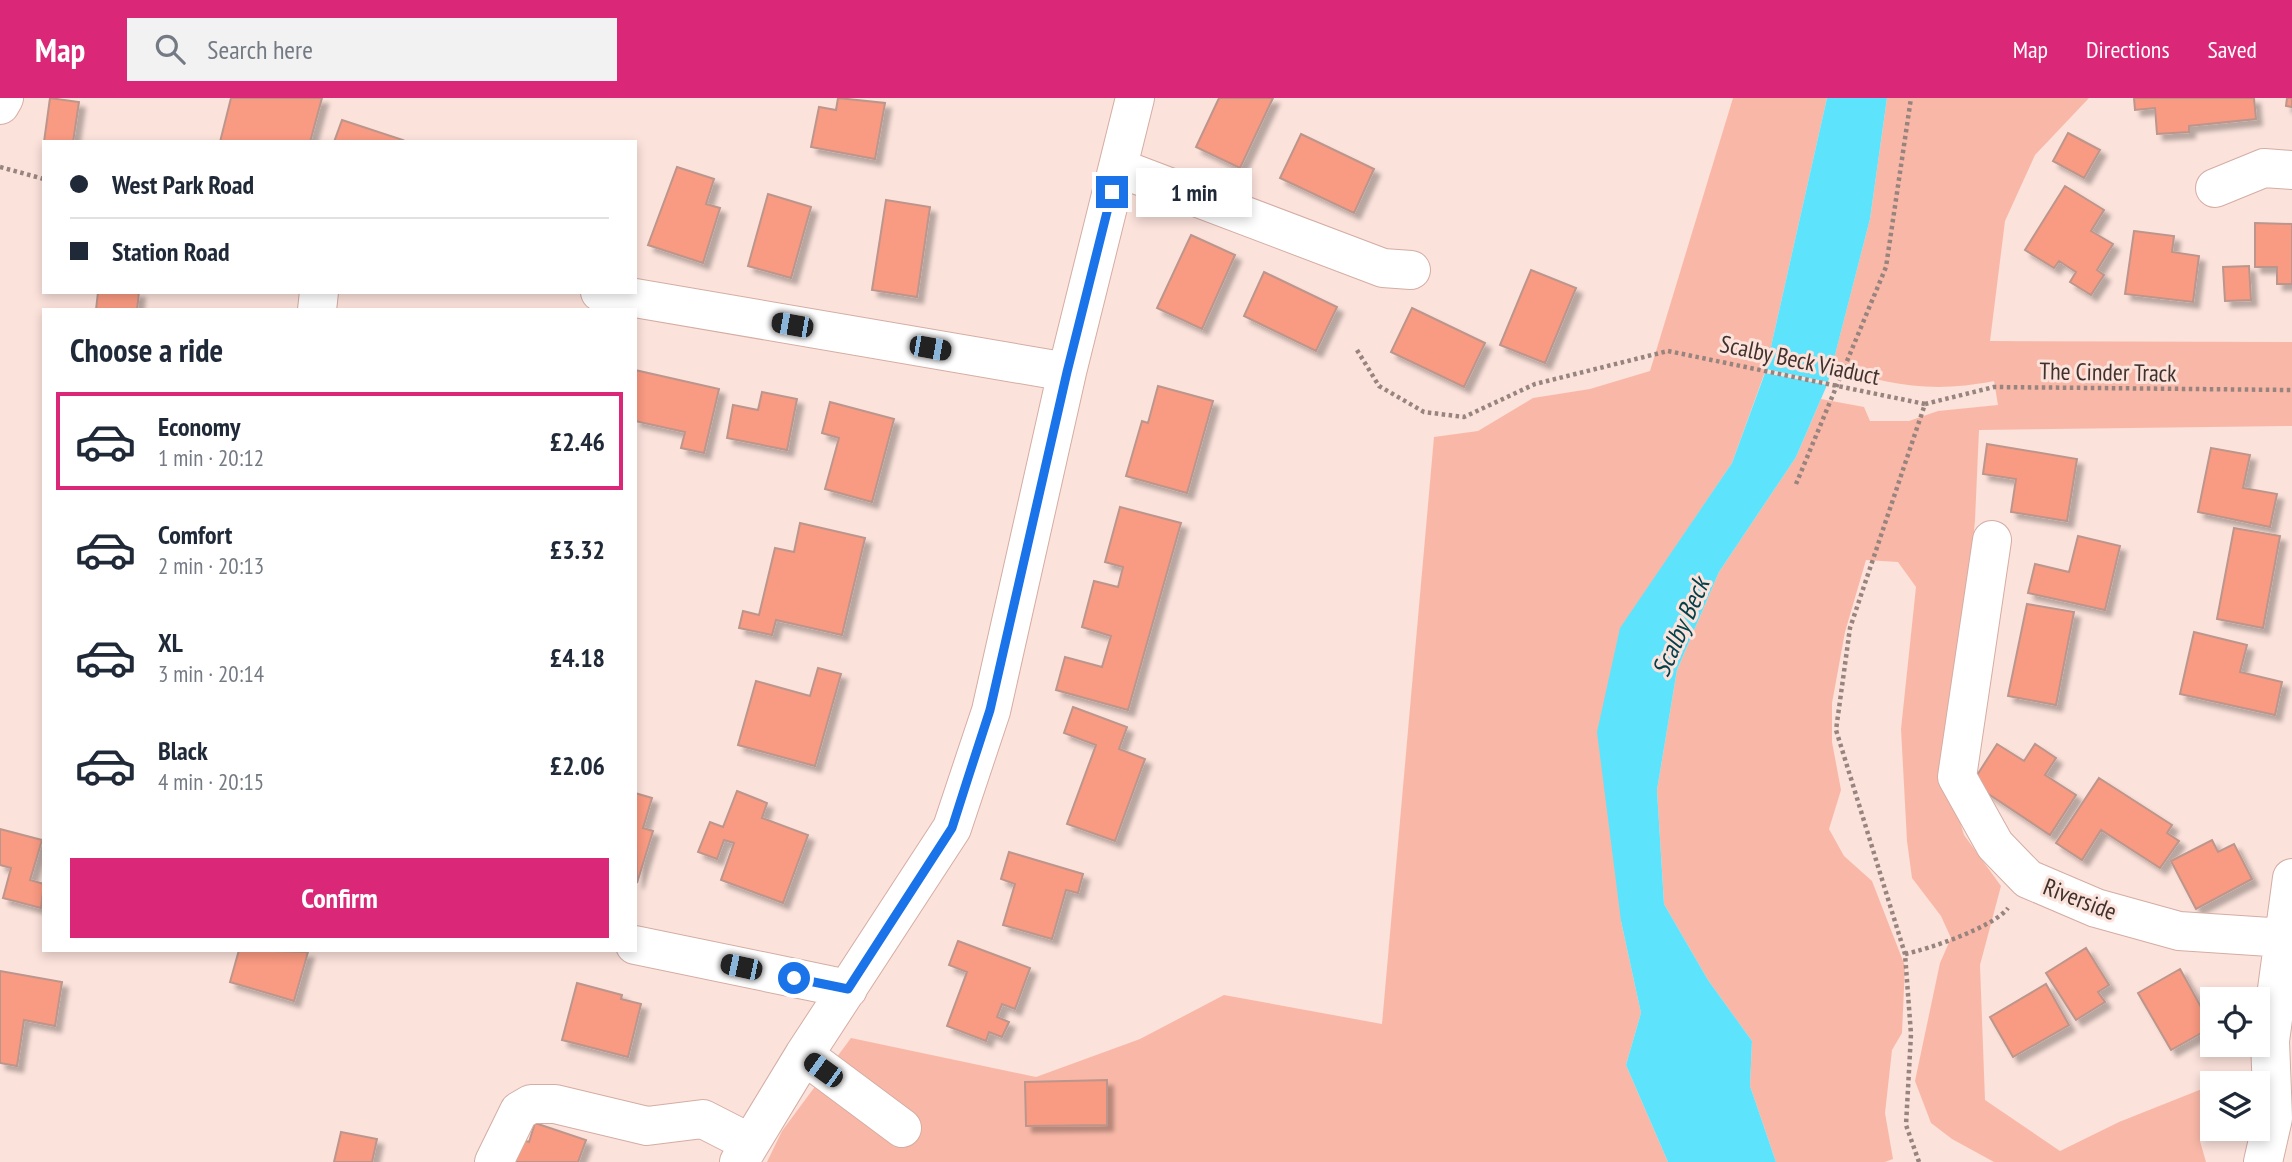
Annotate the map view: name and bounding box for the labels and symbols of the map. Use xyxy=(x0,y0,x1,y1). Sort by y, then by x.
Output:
callout: 1 min xyxy=(1136,168,1252,217)
route end xyxy=(1096,176,1128,208)
car xyxy=(770,311,815,339)
street label: Scalby Beck Viaduct xyxy=(1717,328,1883,392)
car xyxy=(908,334,953,362)
street label: The Cinder Track xyxy=(2039,355,2177,389)
water label: Scalby Beck xyxy=(1644,570,1718,681)
street label: Riverside xyxy=(2039,871,2121,927)
car xyxy=(719,952,764,982)
route start xyxy=(778,962,810,994)
car xyxy=(800,1049,847,1091)

